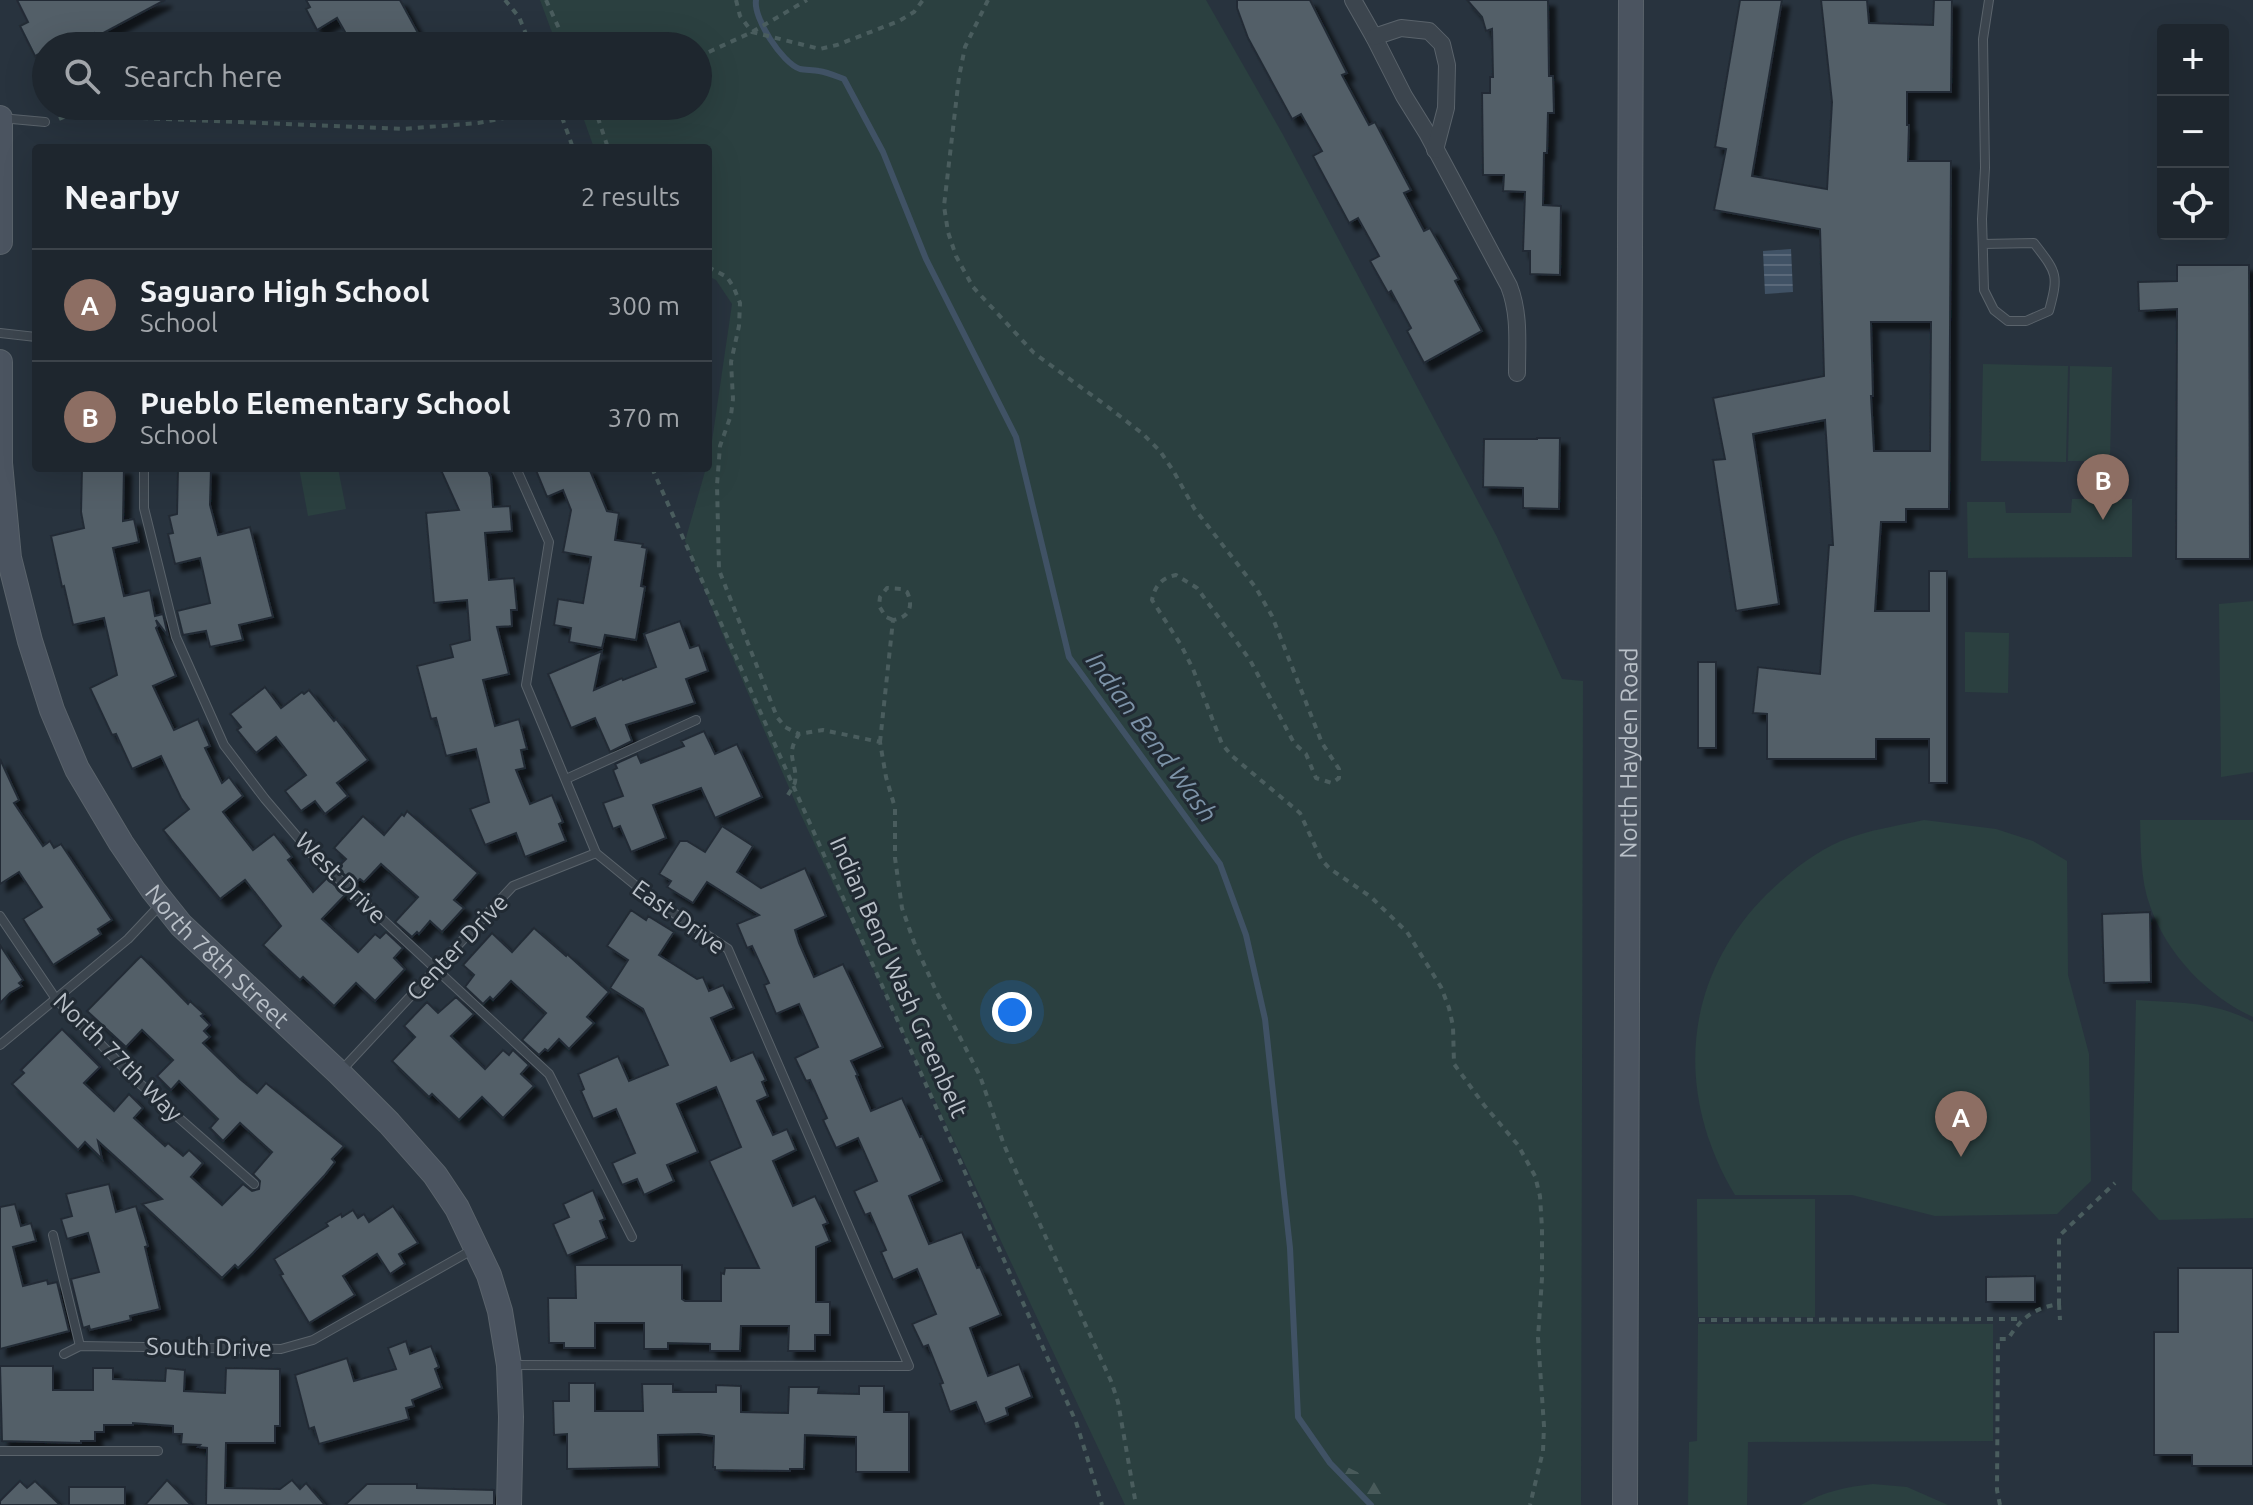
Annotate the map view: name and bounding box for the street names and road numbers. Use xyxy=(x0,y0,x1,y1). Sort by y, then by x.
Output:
street label: North Hayden Road xyxy=(1614,647,1642,859)
street label: West Drive xyxy=(290,827,392,929)
street label: Indian Bend Wash Greenbelt xyxy=(825,832,974,1122)
street label: East Drive xyxy=(627,874,731,960)
street label: North 78th Street xyxy=(140,879,295,1033)
street label: Center Drive xyxy=(401,888,513,1006)
street label: North 77th Way xyxy=(48,987,188,1127)
street label: South Drive xyxy=(146,1332,272,1362)

